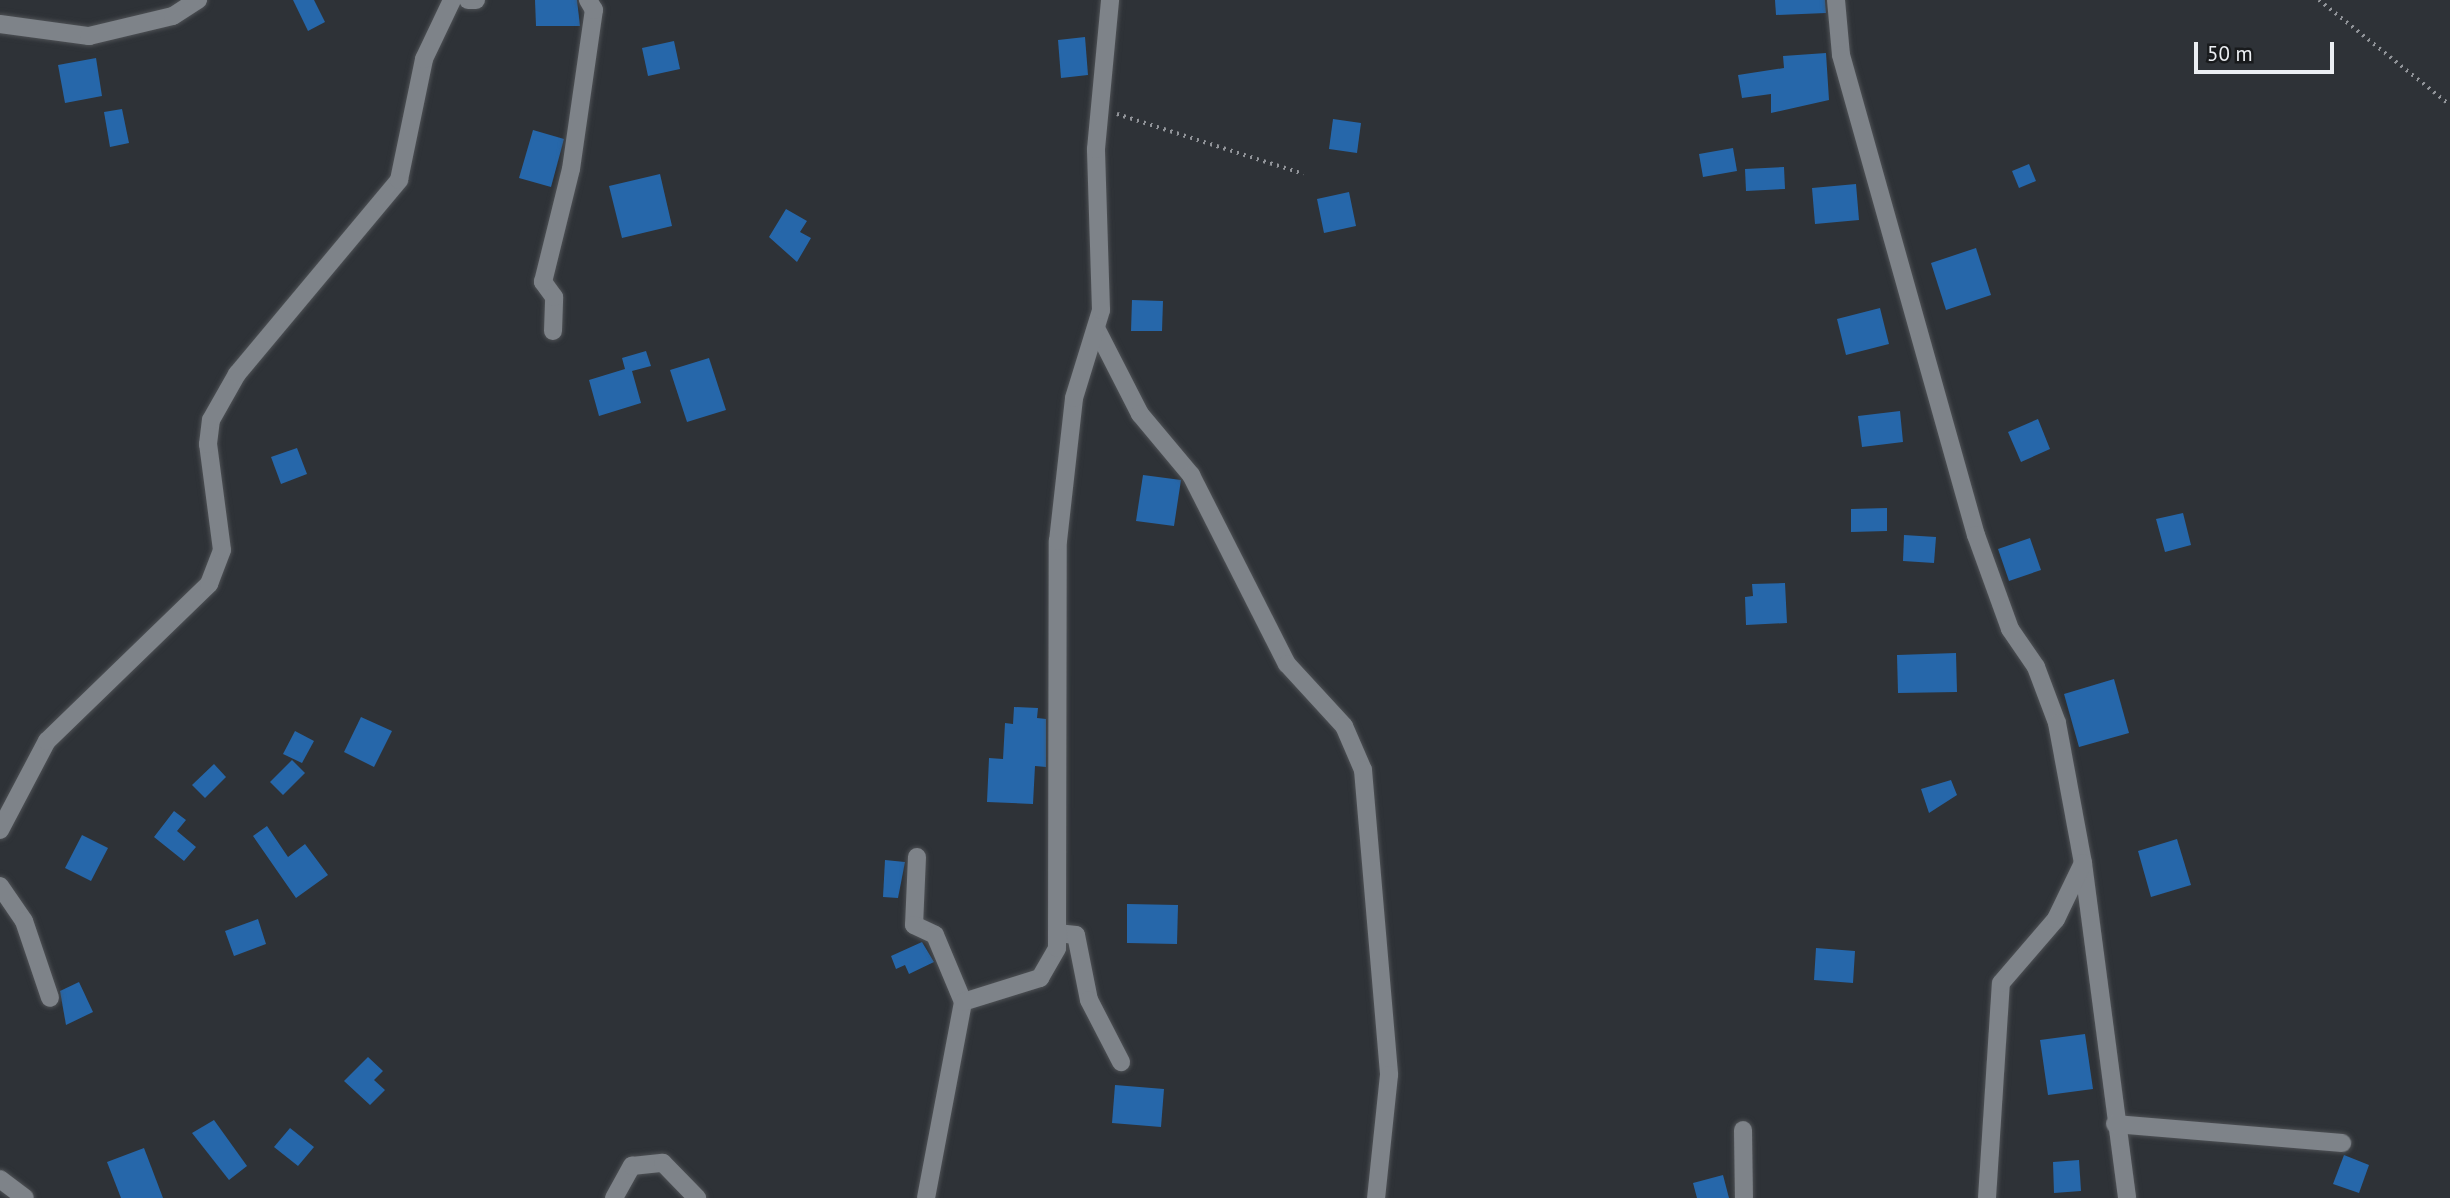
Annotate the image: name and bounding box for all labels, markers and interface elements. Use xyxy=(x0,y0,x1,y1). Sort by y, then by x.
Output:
scale bar xyxy=(2198,28,2338,72)
text: 50 m xyxy=(2207,40,2253,67)

